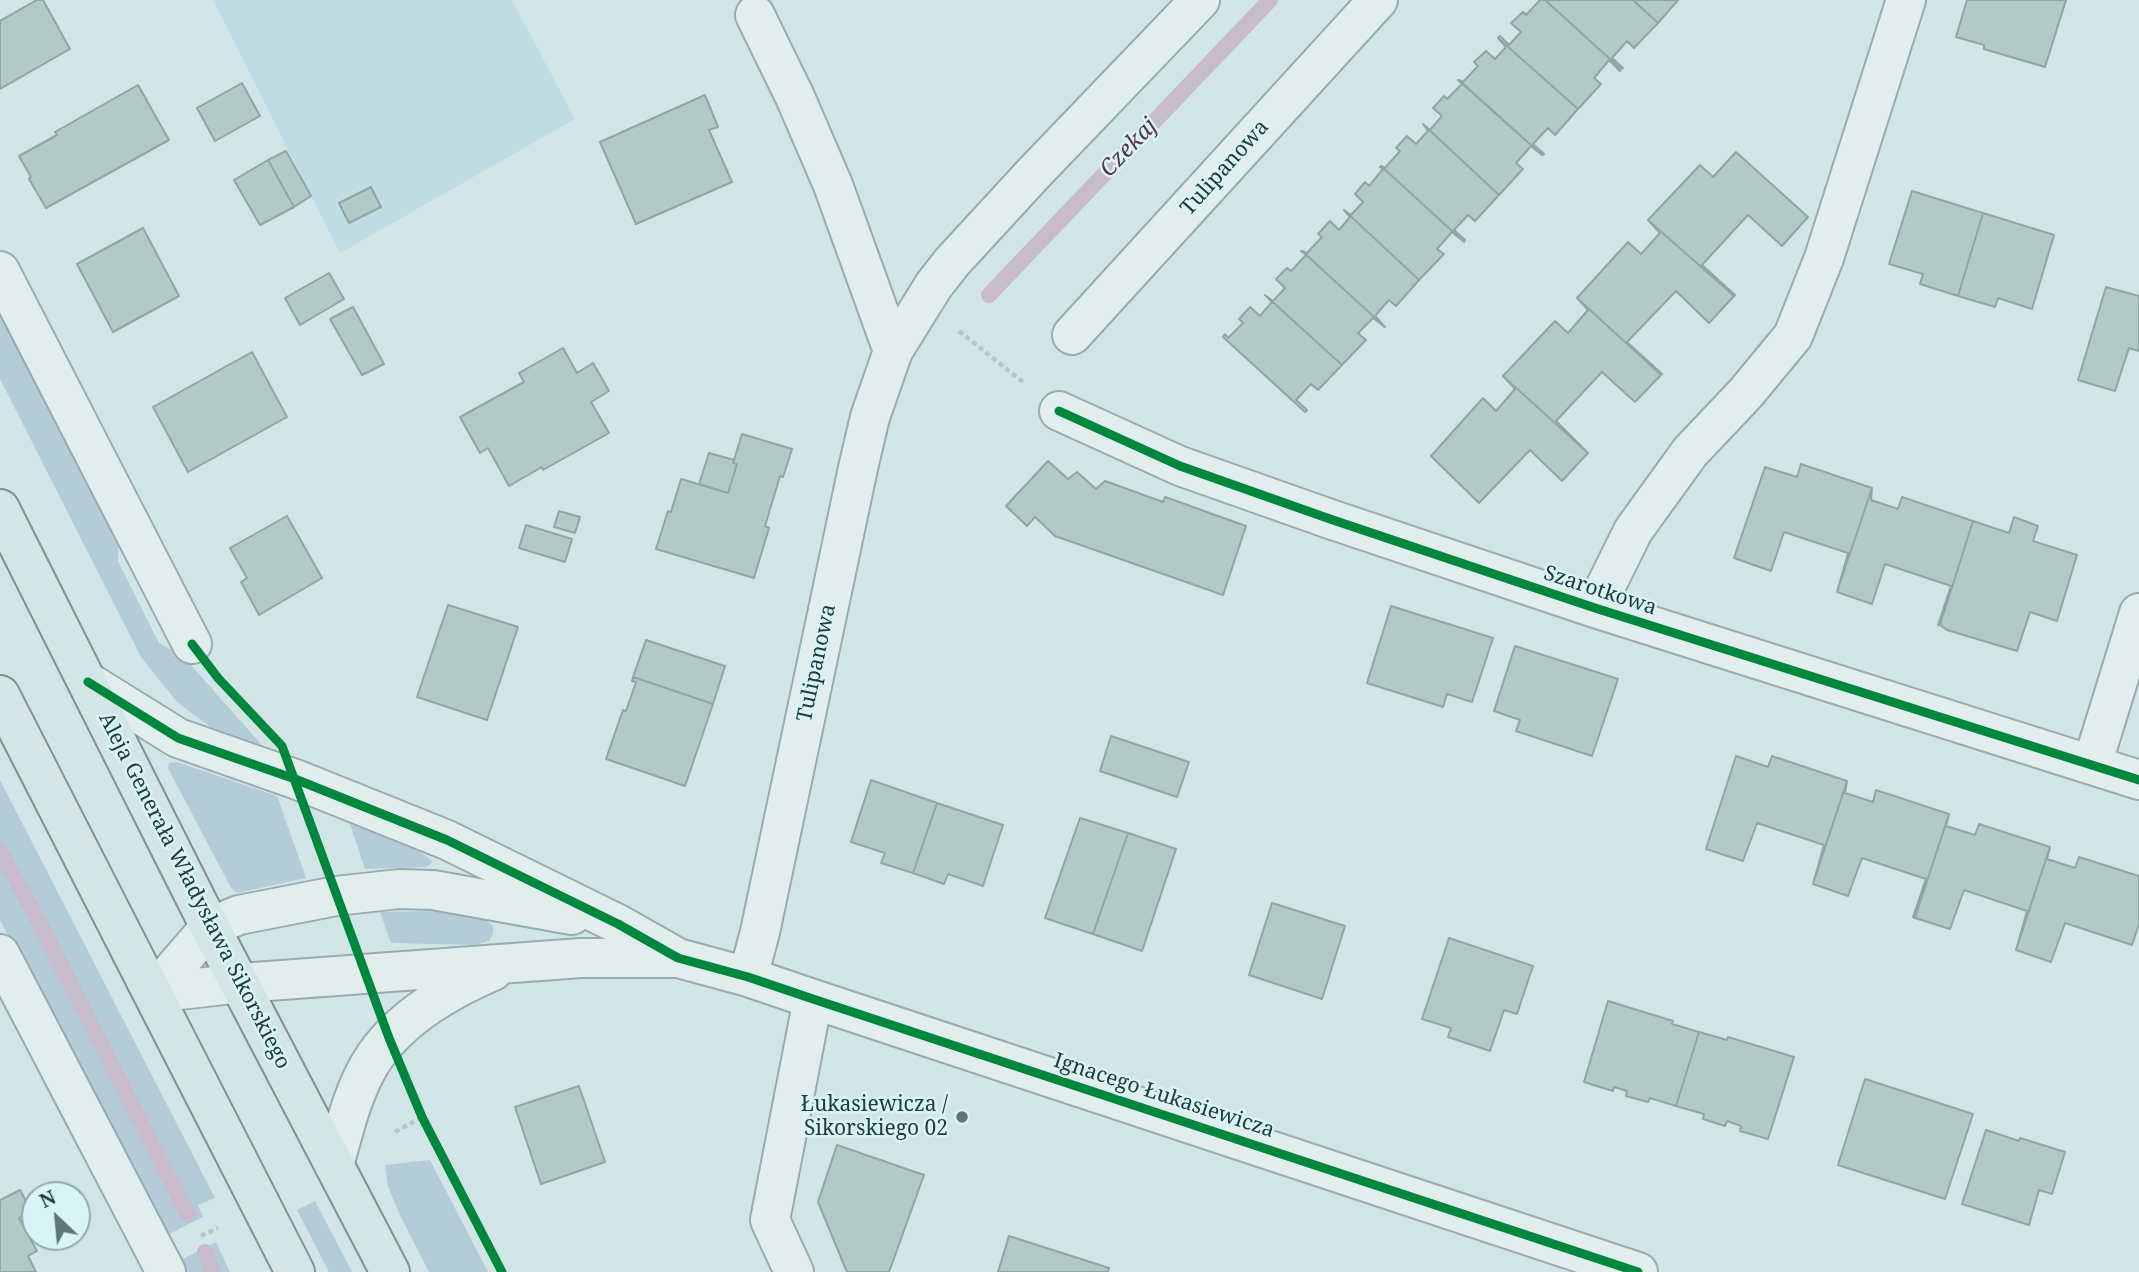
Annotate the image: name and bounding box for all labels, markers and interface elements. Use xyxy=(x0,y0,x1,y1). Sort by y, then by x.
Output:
water label: Czekaj xyxy=(1095,113,1163,183)
street label: Tulipanowa xyxy=(1176,115,1274,221)
street label: Szarotkowa xyxy=(1540,561,1660,621)
street label: Tulipanowa xyxy=(792,602,842,724)
street label: Aleja Generała Władysława Sikorskiego xyxy=(93,709,295,1073)
street label: Ignacego Łukasiewicza xyxy=(1051,1048,1277,1144)
place label: Łukasiewicza / Sikorskiego 02 xyxy=(801,1092,948,1142)
marker: Łukasiewicza / Sikorskiego 02 xyxy=(954,1109,970,1125)
north arrow xyxy=(21,1181,91,1251)
text: N xyxy=(35,1184,60,1214)

